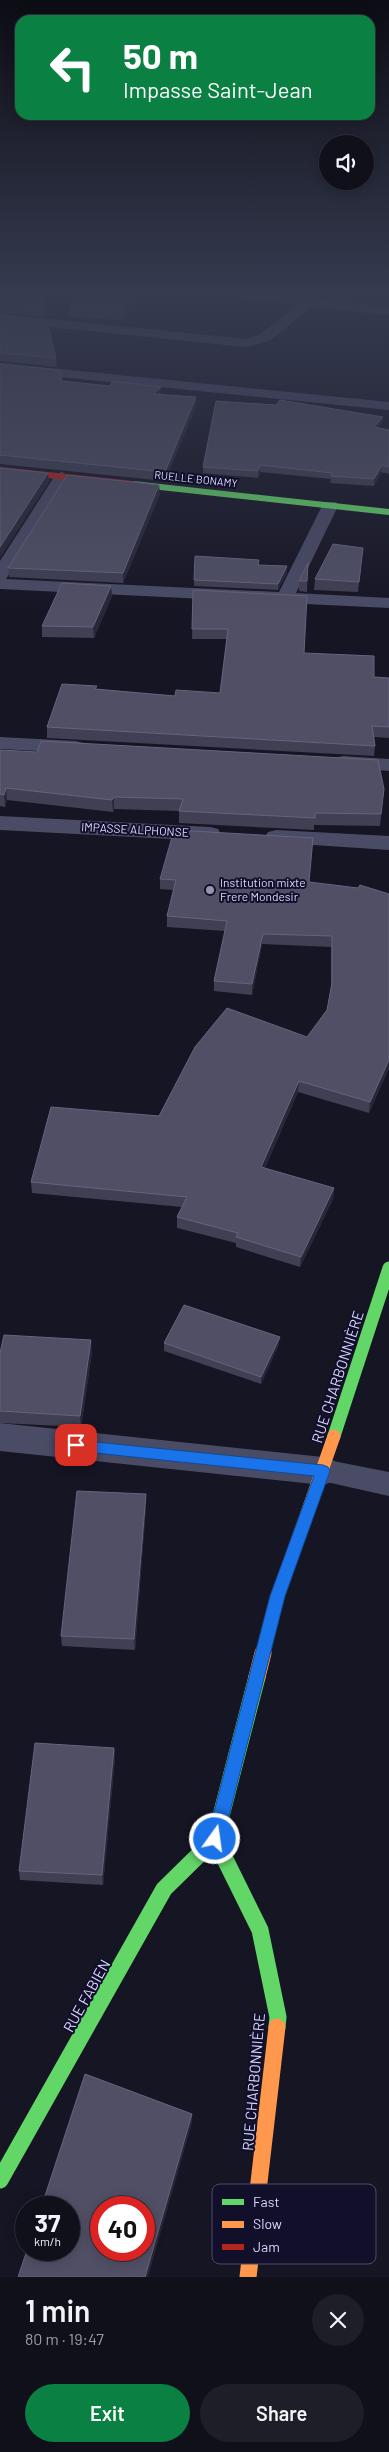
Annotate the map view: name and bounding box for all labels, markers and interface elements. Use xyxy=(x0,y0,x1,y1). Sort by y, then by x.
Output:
text: 50 m xyxy=(123,34,198,76)
icon: left xyxy=(40,35,105,100)
text: Impasse Saint-Jean xyxy=(123,76,313,102)
map controls xyxy=(319,135,374,190)
button: sound xyxy=(319,135,374,190)
street label: RUELLE BONAMY xyxy=(154,468,238,489)
street label: IMPASSE ALPHONSE xyxy=(81,819,189,839)
place label: Institution mixte Frere Mondesir xyxy=(220,875,306,903)
marker: Institution mixte Frere Mondesir xyxy=(204,884,216,896)
street label: RUE CHARBONNIÈRE xyxy=(307,1308,367,1445)
pin xyxy=(55,1424,97,1466)
icon: arrive xyxy=(62,1431,90,1459)
position arrow xyxy=(188,1812,240,1864)
street label: RUE FABIEN xyxy=(59,1956,113,2035)
street label: RUE CHARBONNIÈRE xyxy=(238,2012,268,2152)
legend xyxy=(212,2184,376,2264)
text: Fast xyxy=(253,2193,279,2210)
speed limit sign: 40 xyxy=(90,2196,155,2261)
text: 37 xyxy=(35,2207,60,2237)
text: Slow xyxy=(253,2215,282,2232)
text: km/h xyxy=(34,2234,61,2248)
text: Jam xyxy=(253,2238,280,2255)
text: 1 min xyxy=(25,2292,90,2328)
button: close xyxy=(312,2294,364,2346)
text: 80 m · 19:47 xyxy=(25,2329,104,2348)
button: Exit xyxy=(25,2384,190,2442)
button: Share xyxy=(200,2384,364,2442)

